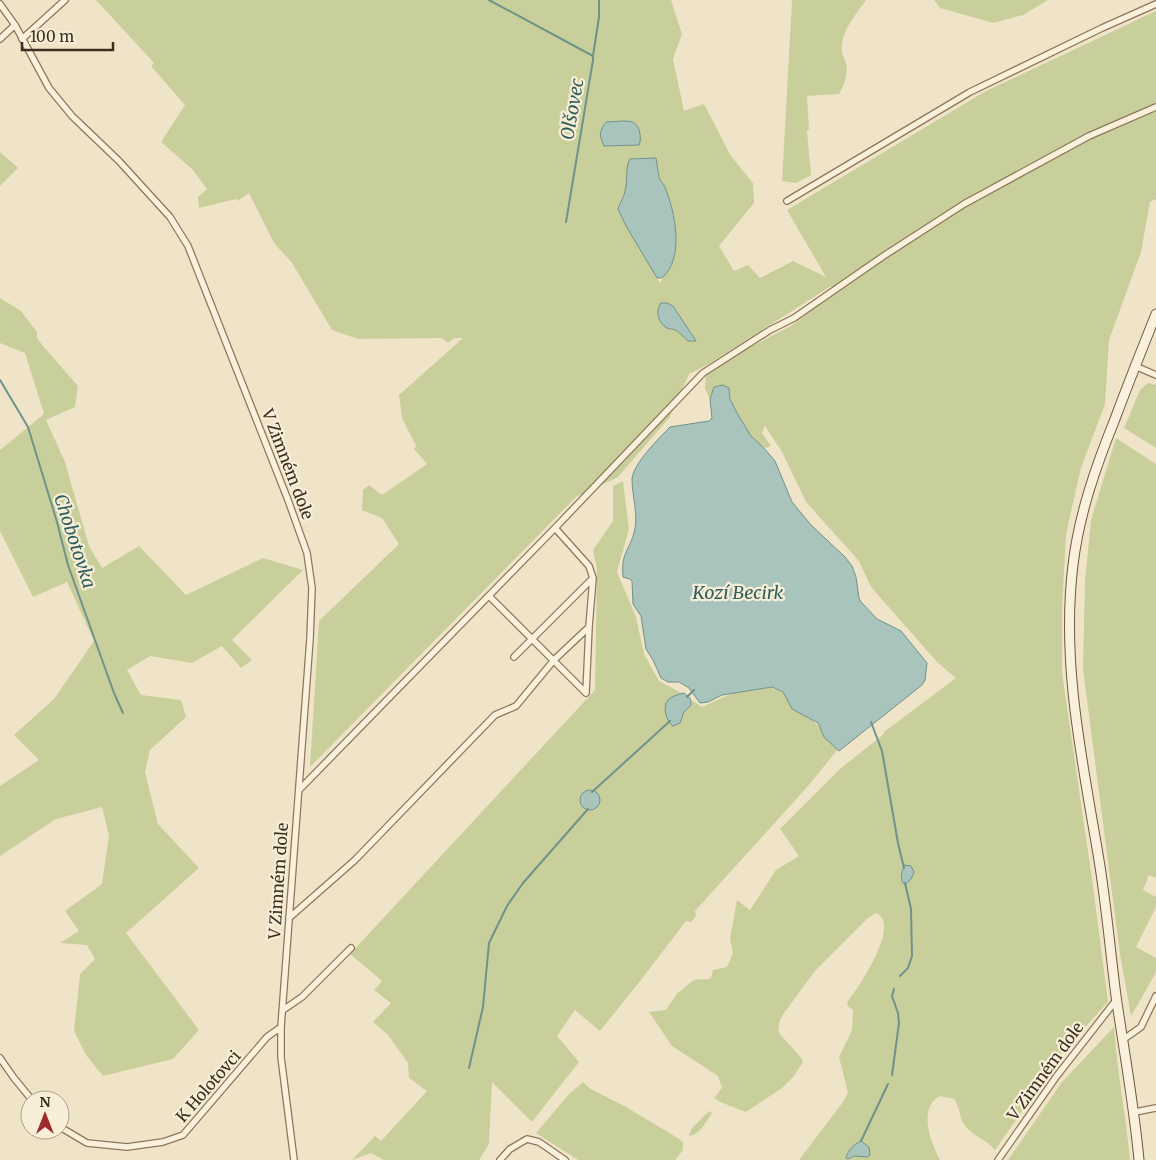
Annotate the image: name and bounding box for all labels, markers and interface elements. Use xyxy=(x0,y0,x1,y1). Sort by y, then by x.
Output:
scale bar xyxy=(22,20,114,52)
text: 100 m xyxy=(30,27,74,46)
water label: Olšovec xyxy=(555,76,589,142)
street label: V Zimném dole xyxy=(257,405,318,522)
water label: Chobotovka xyxy=(49,491,101,591)
water label: Kozí Becirk xyxy=(692,581,784,604)
street label: V Zimném dole xyxy=(264,822,292,941)
street label: V Zimném dole xyxy=(1002,1018,1087,1125)
street label: K Holotovci xyxy=(171,1046,245,1126)
north arrow xyxy=(20,1090,70,1140)
text: N xyxy=(39,1093,51,1111)

